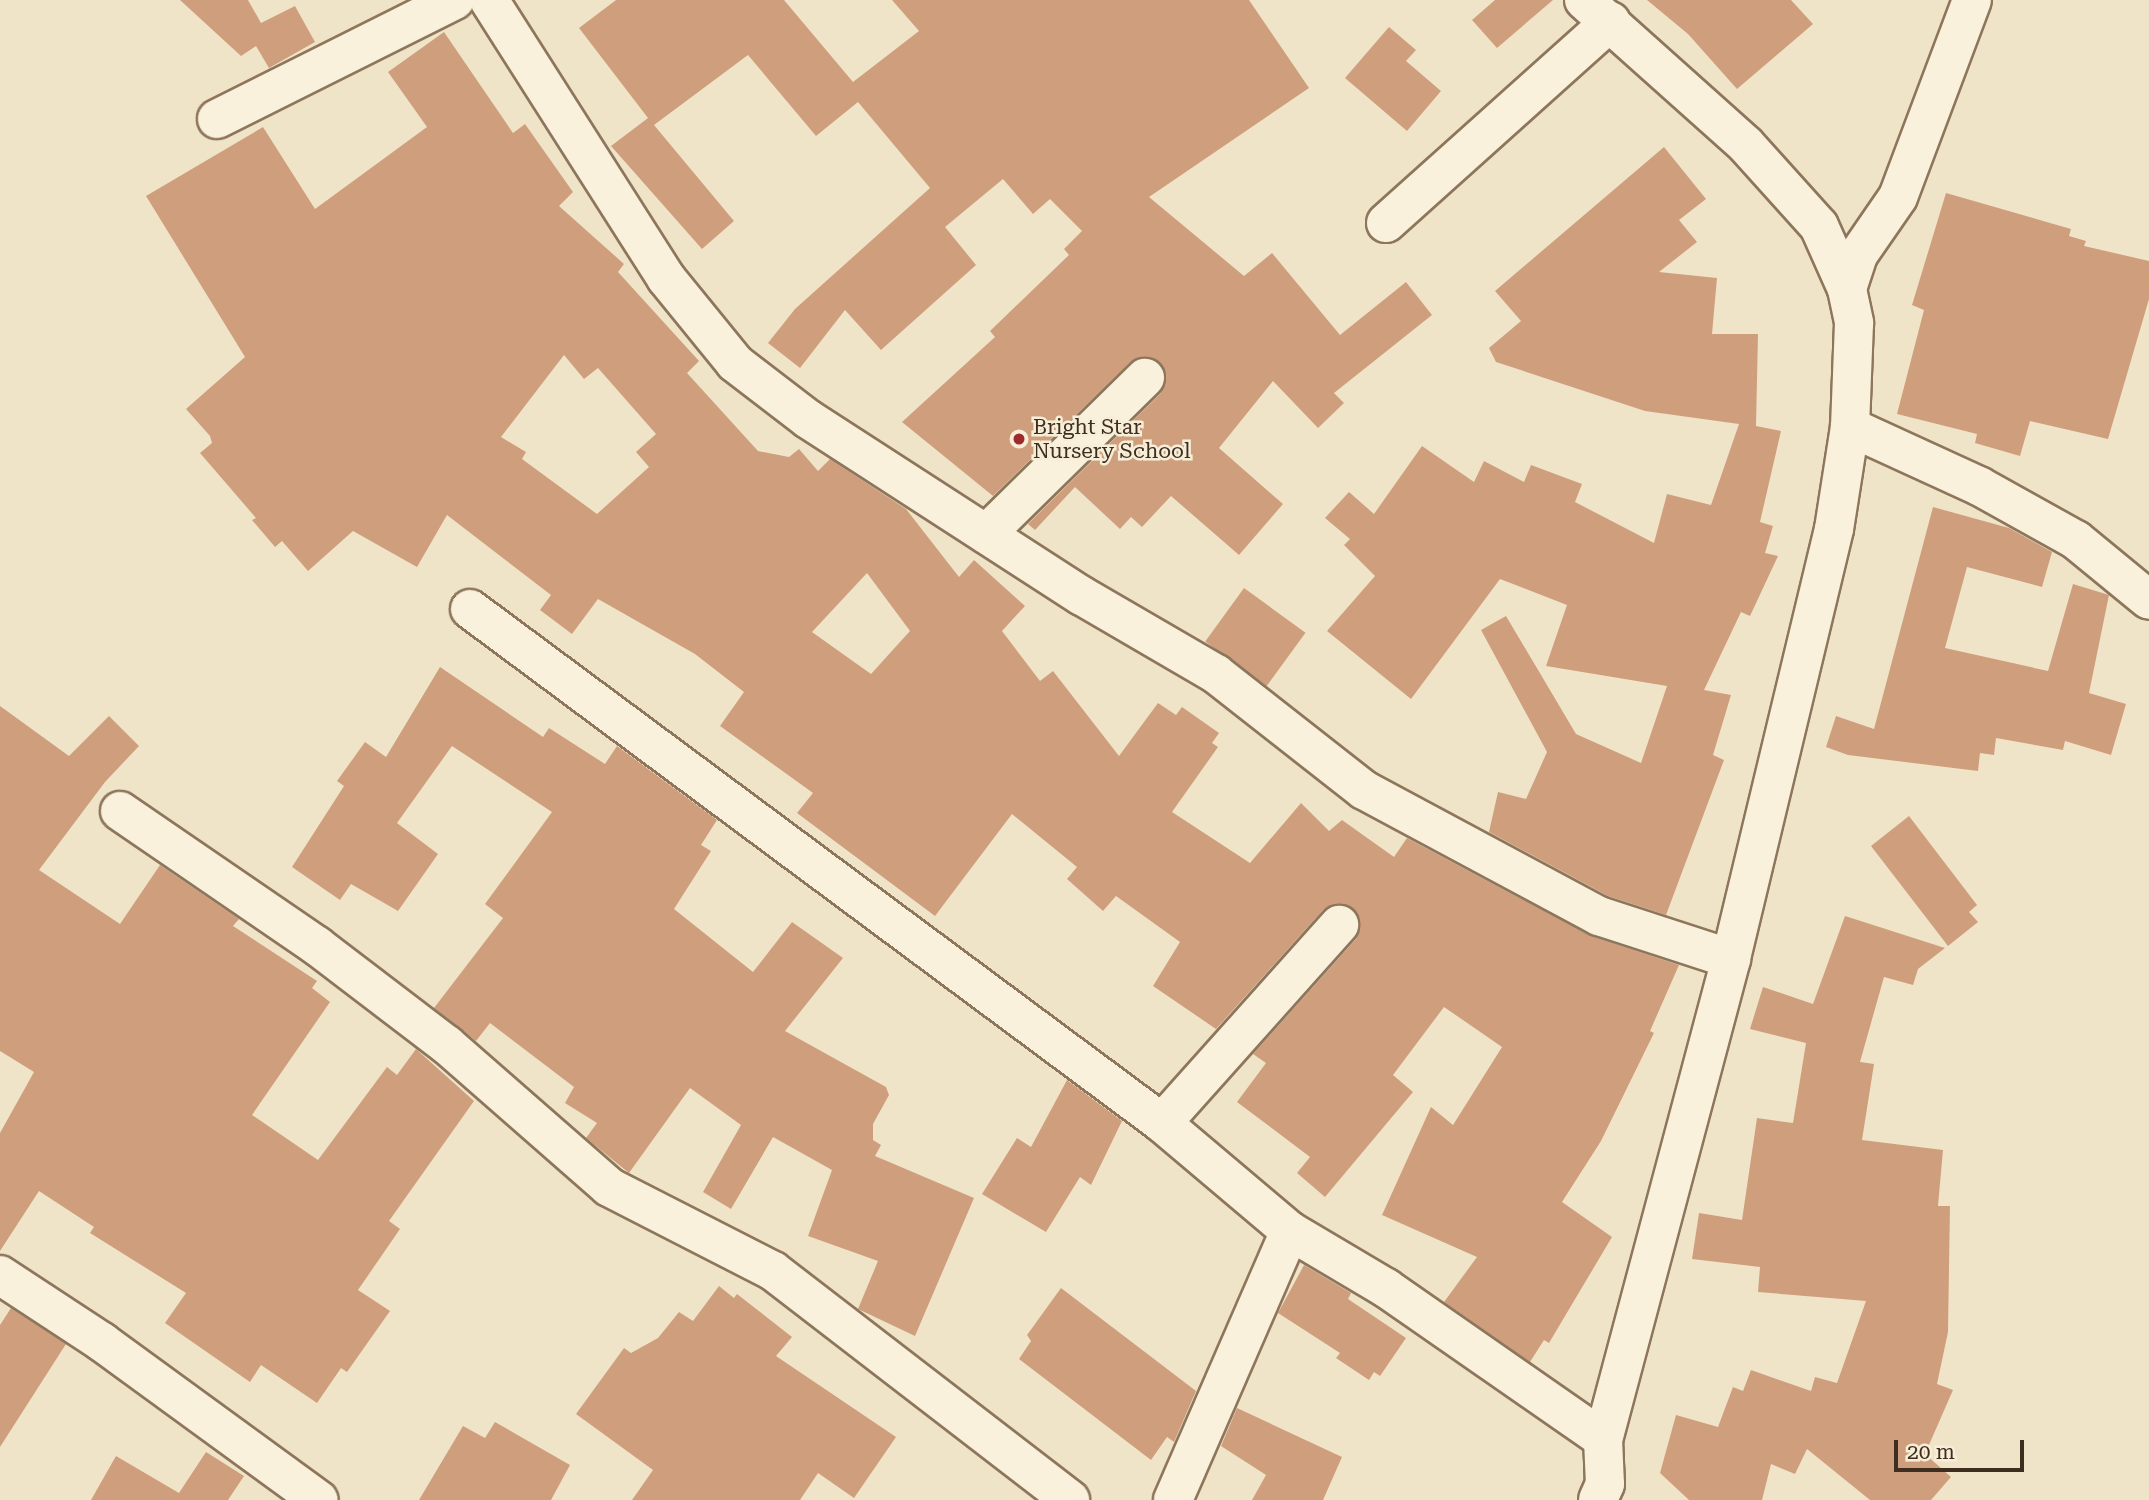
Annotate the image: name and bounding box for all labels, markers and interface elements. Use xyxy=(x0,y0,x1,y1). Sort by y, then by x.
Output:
place label: Bright Star Nursery School xyxy=(1033,414,1190,464)
marker: Bright Star Nursery School xyxy=(1011,431,1027,447)
scale bar xyxy=(1897,1426,2026,1470)
text: 20 m xyxy=(1907,1440,1955,1464)

